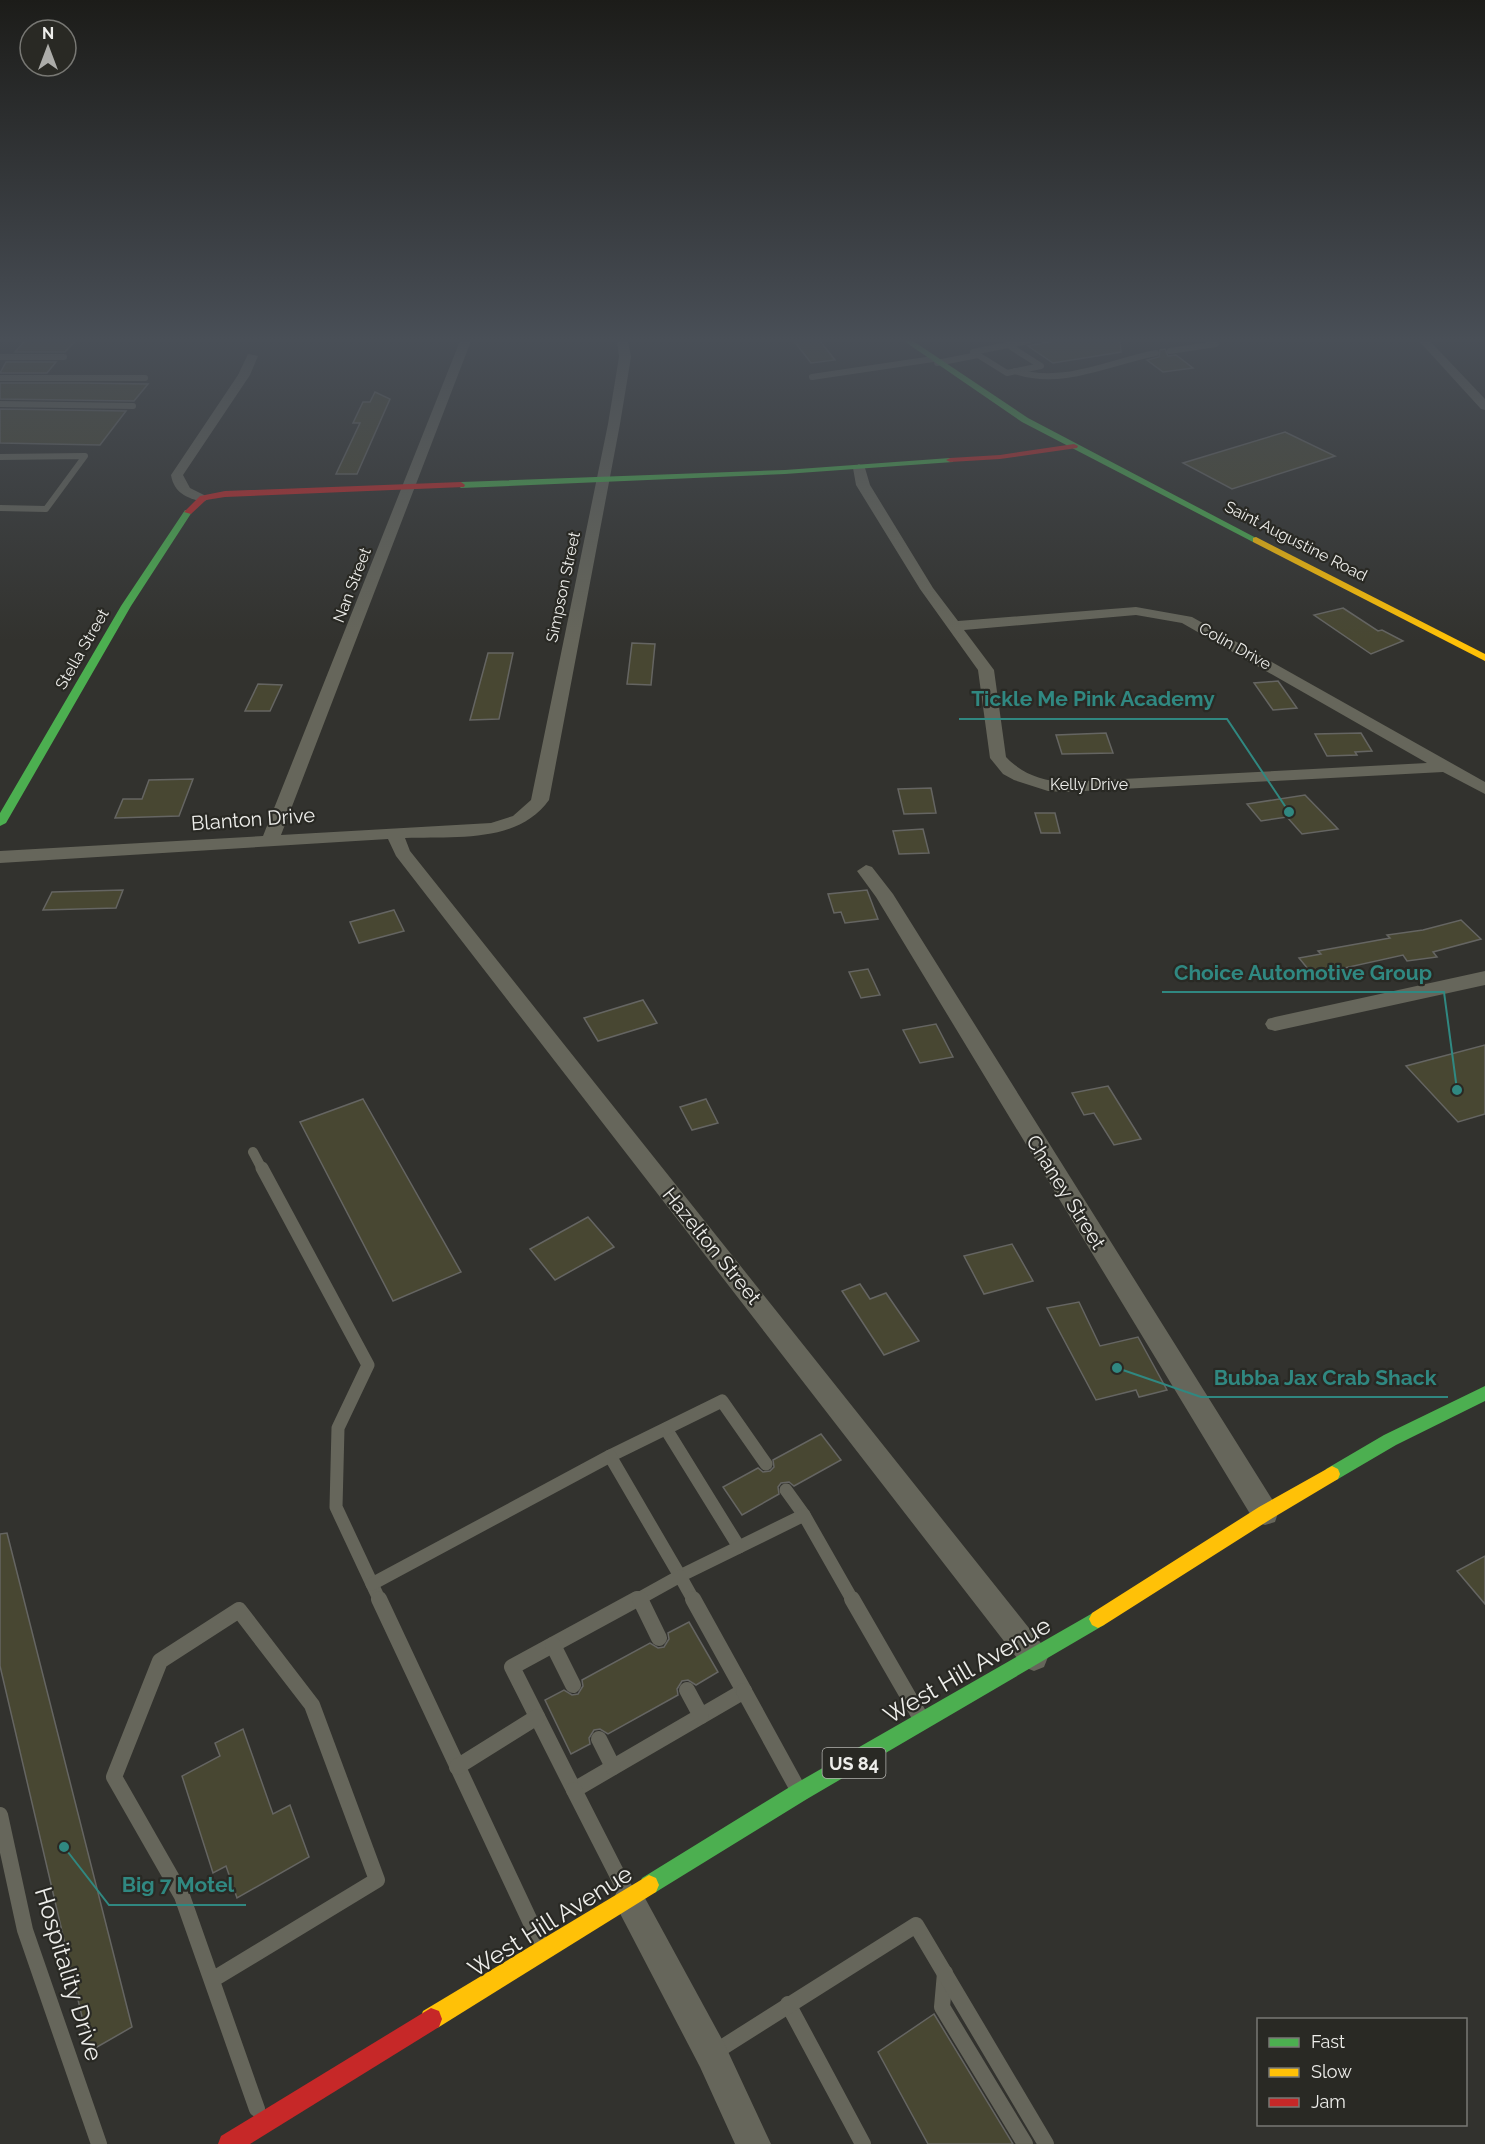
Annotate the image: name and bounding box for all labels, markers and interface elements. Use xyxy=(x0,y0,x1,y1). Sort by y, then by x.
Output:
north arrow xyxy=(18,18,78,78)
text: N xyxy=(42,24,54,43)
street label: Saint Augustine Road xyxy=(1222,497,1370,585)
street label: Simpson Street xyxy=(542,529,584,644)
street label: Nan Street xyxy=(329,544,375,625)
street label: Stella Street xyxy=(51,605,113,693)
street label: Colin Drive xyxy=(1195,618,1275,674)
callout: Tickle Me Pink Academy xyxy=(959,680,1227,719)
text: Tickle Me Pink Academy xyxy=(971,686,1215,711)
street label: Kelly Drive xyxy=(1050,775,1128,794)
street label: Blanton Drive xyxy=(190,803,316,835)
callout: Choice Automotive Group xyxy=(1162,953,1444,992)
text: Choice Automotive Group xyxy=(1174,960,1432,985)
street label: Chaney Street xyxy=(1021,1130,1111,1254)
street label: Hazelton Street xyxy=(658,1183,767,1309)
callout: Bubba Jax Crab Shack xyxy=(1201,1358,1448,1397)
text: Bubba Jax Crab Shack xyxy=(1214,1365,1437,1390)
street label: West Hill Avenue xyxy=(878,1610,1056,1730)
road number: US 84 xyxy=(822,1748,886,1778)
street label: West Hill Avenue xyxy=(463,1859,637,1983)
callout: Big 7 Motel xyxy=(109,1866,246,1905)
text: Big 7 Motel xyxy=(122,1872,235,1897)
street label: Hospitality Drive xyxy=(29,1884,109,2064)
legend xyxy=(1257,2018,1467,2126)
text: Fast xyxy=(1311,2031,1345,2052)
text: Slow xyxy=(1311,2061,1352,2082)
text: Jam xyxy=(1311,2091,1346,2112)

